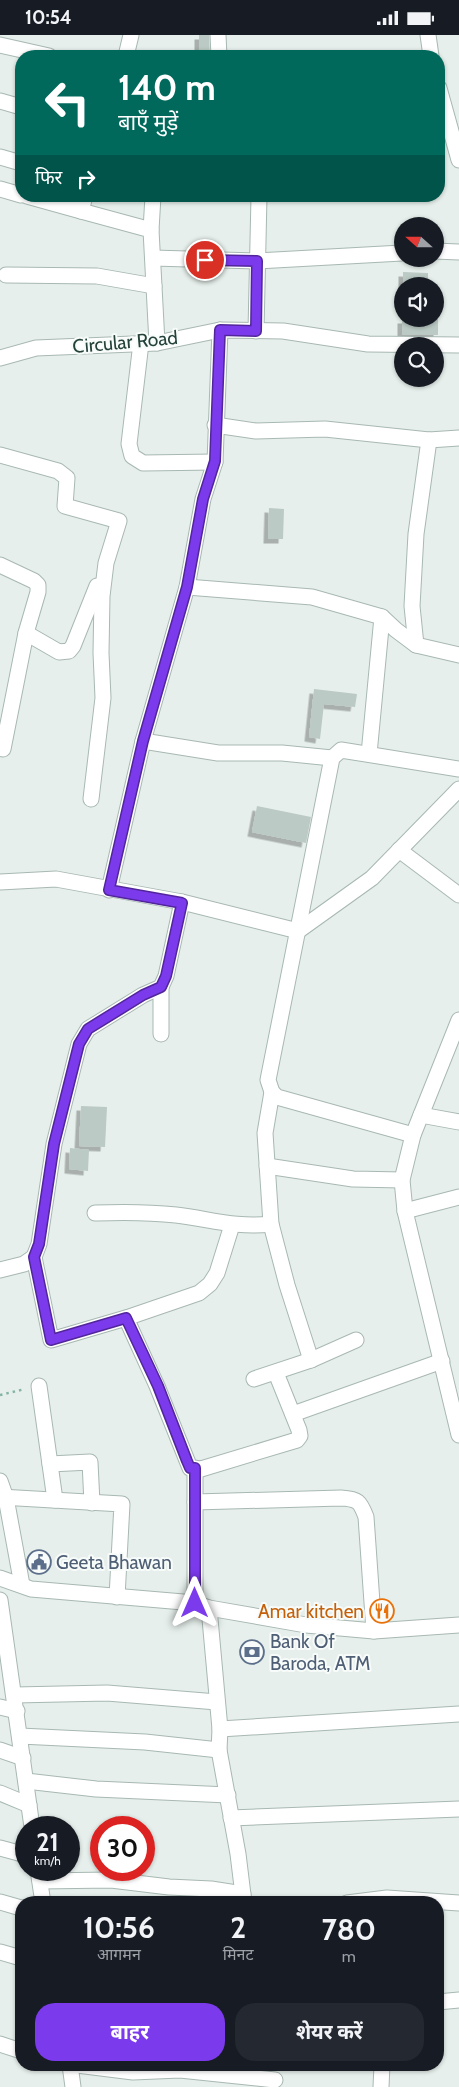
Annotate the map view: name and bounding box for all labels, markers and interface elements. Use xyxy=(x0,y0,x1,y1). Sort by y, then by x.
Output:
text: 10:54 xyxy=(25,6,72,29)
text: 140 m xyxy=(118,66,216,109)
icon: left xyxy=(35,70,100,135)
text: बाएँ मुड़ें xyxy=(118,109,178,136)
icon: right xyxy=(72,165,100,193)
text: फिर xyxy=(35,166,62,189)
north arrow xyxy=(394,217,444,267)
map controls xyxy=(394,217,444,387)
pin xyxy=(184,239,226,281)
icon: arrive xyxy=(191,246,219,274)
button: sound xyxy=(394,277,444,327)
street label: Circular Road xyxy=(71,326,179,358)
button: search xyxy=(394,337,444,387)
public building icon: Geeta Bhawan xyxy=(26,1549,52,1575)
place label: Geeta Bhawan xyxy=(56,1551,172,1574)
position arrow xyxy=(168,1576,220,1628)
restaurant icon: Amar kitchen xyxy=(369,1598,395,1624)
place label: Amar kitchen xyxy=(258,1600,364,1623)
place label: Bank Of Baroda, ATM xyxy=(270,1630,370,1675)
bank icon: Bank Of Baroda, ATM xyxy=(239,1639,265,1665)
speed limit sign: 30 xyxy=(90,1816,155,1881)
text: 21 xyxy=(36,1827,59,1857)
text: km/h xyxy=(34,1853,61,1868)
text: 10:56 xyxy=(83,1909,155,1946)
text: 2 xyxy=(230,1909,246,1946)
text: 780 xyxy=(321,1911,376,1948)
text: आगमन xyxy=(97,1945,141,1964)
text: मिनट xyxy=(223,1945,253,1964)
text: m xyxy=(342,1947,356,1966)
button: बाहर xyxy=(35,2003,225,2061)
button: शेयर करें xyxy=(235,2003,424,2061)

